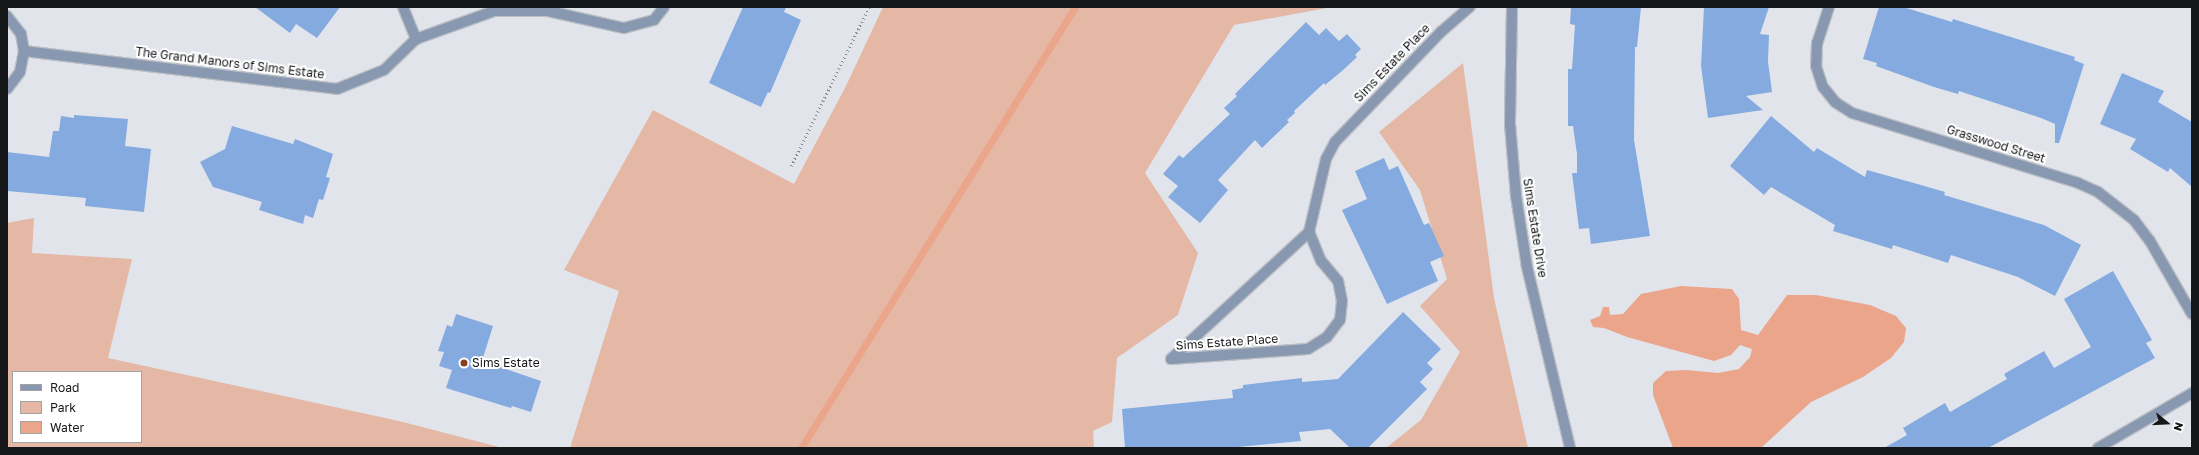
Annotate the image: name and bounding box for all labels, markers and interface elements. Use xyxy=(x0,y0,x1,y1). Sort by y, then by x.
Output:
street label: Sims Estate Place xyxy=(1351,21,1433,105)
street label: The Grand Manors of Sims Estate xyxy=(135,44,325,82)
street label: Grasswood Street xyxy=(1945,122,2047,166)
street label: Sims Estate Drive xyxy=(1520,177,1550,279)
street label: Sims Estate Place xyxy=(1175,331,1279,353)
place label: Sims Estate xyxy=(472,356,540,370)
marker: Sims Estate xyxy=(459,358,469,368)
legend xyxy=(12,371,142,443)
text: Road xyxy=(50,380,79,395)
text: Park xyxy=(50,400,76,415)
north arrow xyxy=(2147,403,2187,443)
text: Water xyxy=(50,420,84,435)
text: N xyxy=(2171,421,2186,433)

